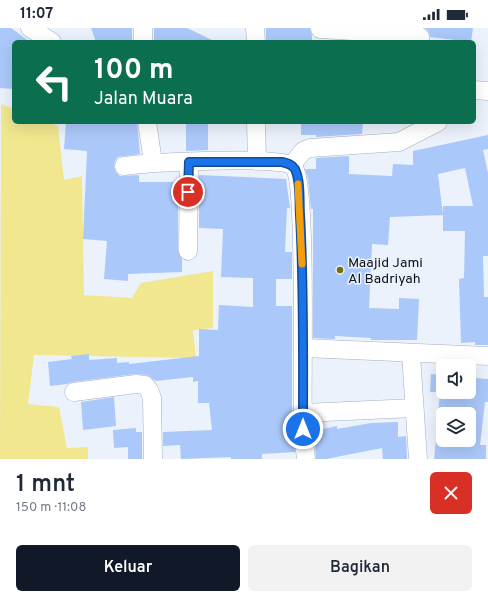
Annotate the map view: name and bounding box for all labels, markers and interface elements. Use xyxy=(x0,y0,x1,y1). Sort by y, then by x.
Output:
text: 11:07 xyxy=(20,5,53,24)
text: 100 m xyxy=(94,53,174,89)
icon: left xyxy=(28,56,80,108)
text: Jalan Muara xyxy=(94,88,193,111)
pin xyxy=(171,175,205,209)
icon: arrive xyxy=(177,181,199,203)
place label: Maajid Jami Al Badriyah xyxy=(348,255,423,288)
marker: Maajid Jami Al Badriyah xyxy=(335,265,345,275)
map controls xyxy=(436,359,476,447)
button: sound xyxy=(436,359,476,399)
button: layers xyxy=(436,407,476,447)
position arrow xyxy=(282,408,324,450)
text: 1 mnt xyxy=(16,470,75,500)
button: close xyxy=(430,472,472,514)
text: 150 m · 11:08 xyxy=(16,500,86,516)
button: Keluar xyxy=(16,545,240,591)
button: Bagikan xyxy=(248,545,472,591)

